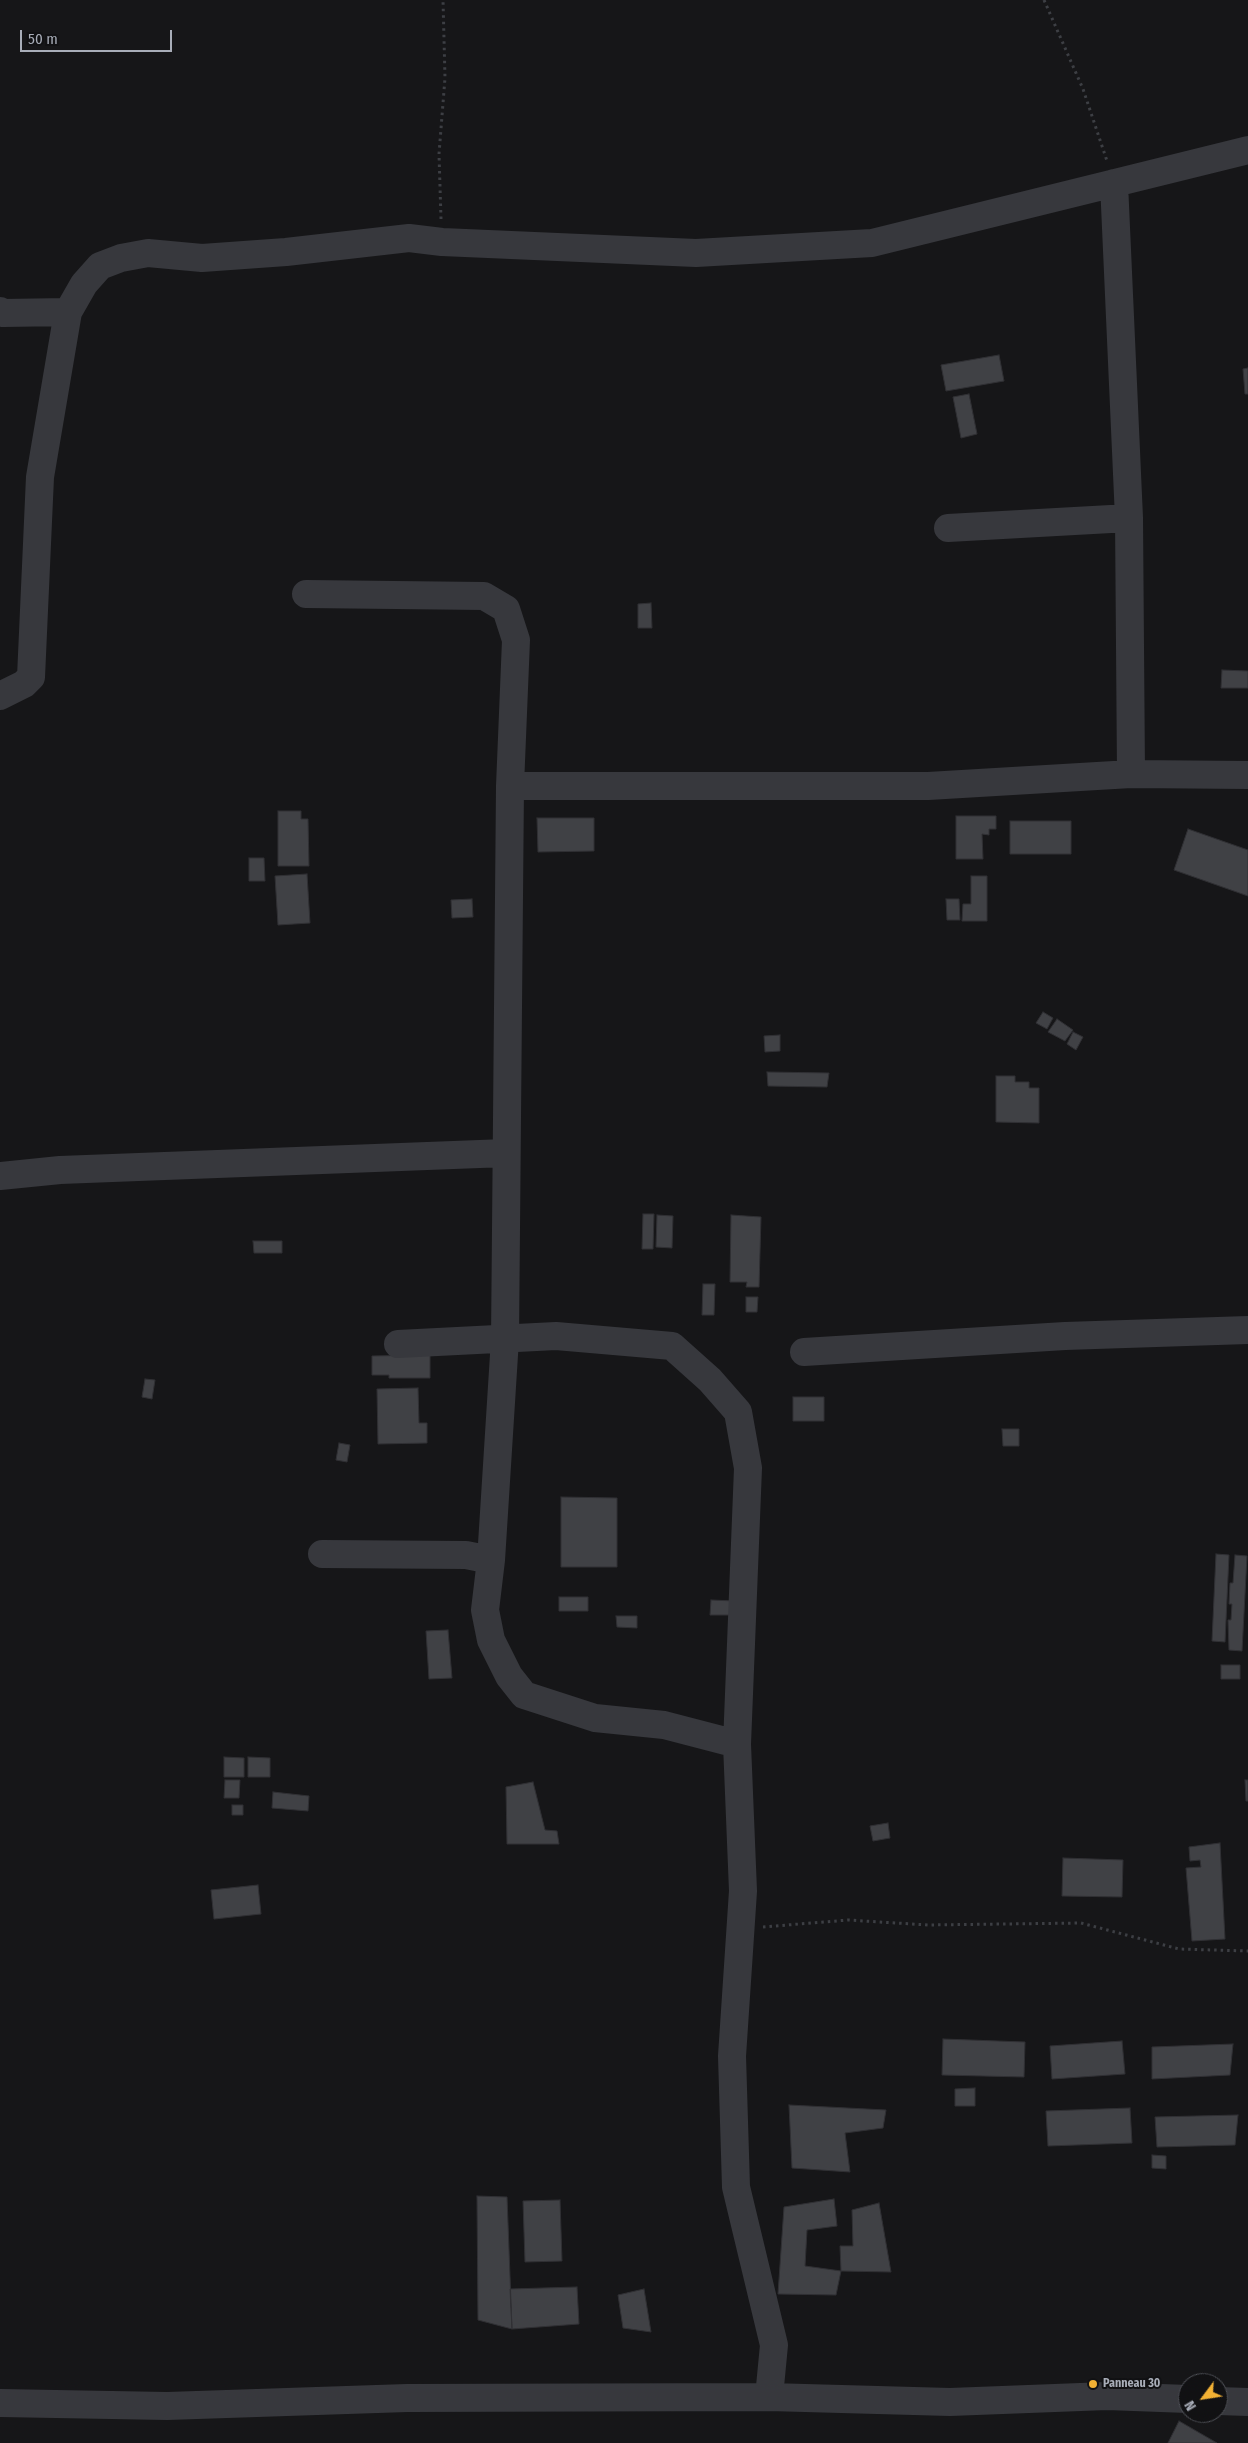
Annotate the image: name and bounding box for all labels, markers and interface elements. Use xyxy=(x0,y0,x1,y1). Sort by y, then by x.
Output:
scale bar xyxy=(22,20,175,52)
text: 50 m xyxy=(28,30,58,48)
north arrow xyxy=(1178,2373,1228,2423)
place label: Panneau 30 xyxy=(1103,2377,1160,2391)
marker: Panneau 30 xyxy=(1087,2378,1099,2390)
text: N xyxy=(1181,2398,1200,2413)

